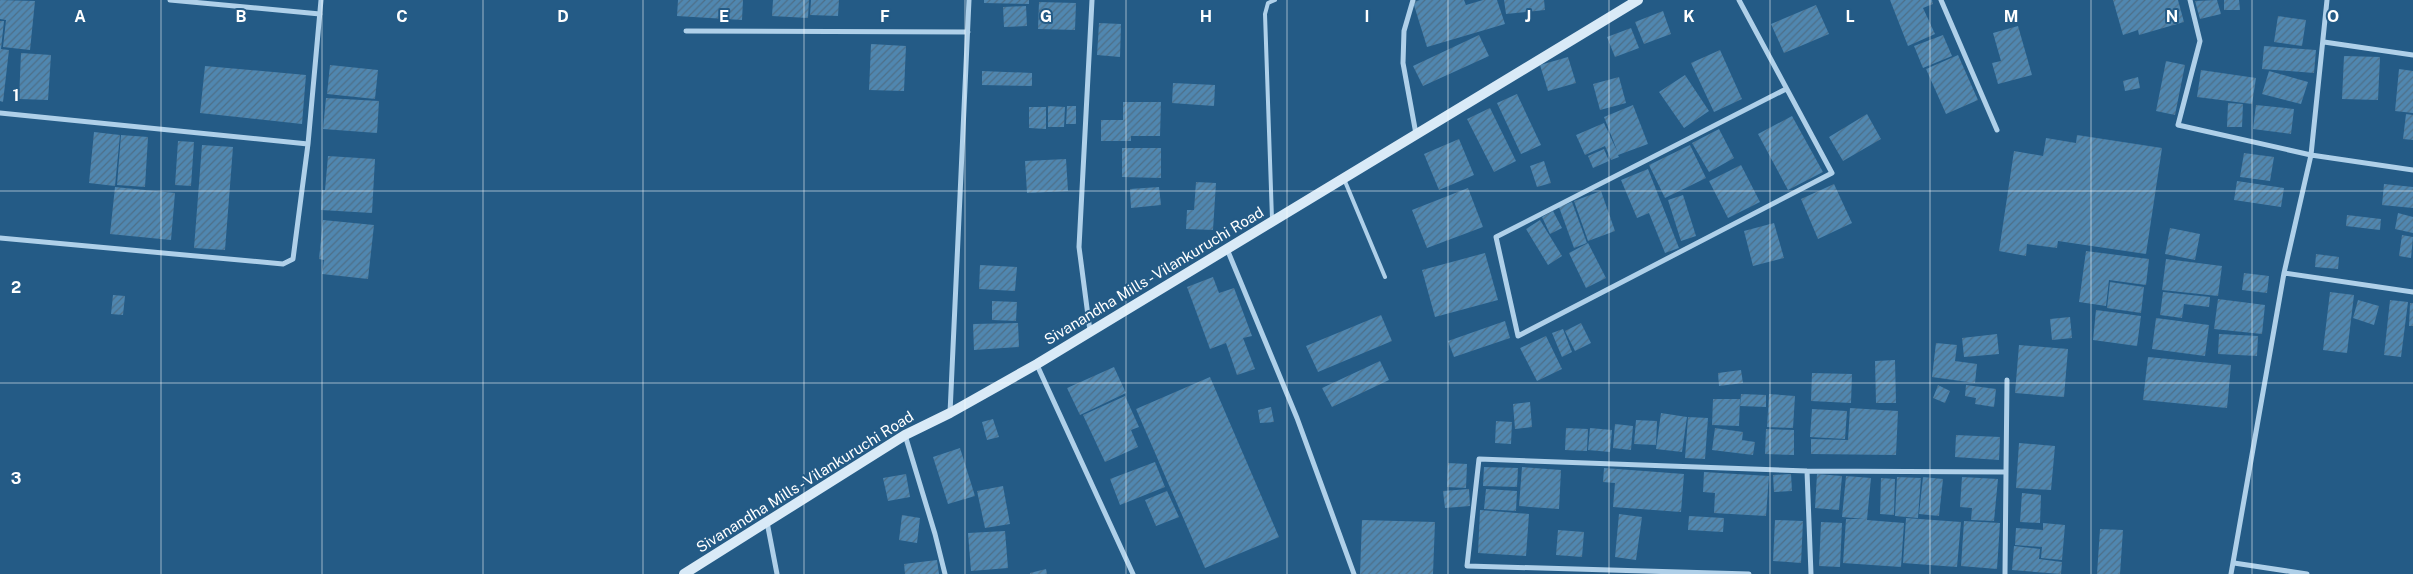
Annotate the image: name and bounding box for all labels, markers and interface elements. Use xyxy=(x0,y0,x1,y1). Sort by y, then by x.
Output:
text: A xyxy=(74,7,86,26)
text: B xyxy=(236,7,247,26)
text: C xyxy=(396,7,408,26)
text: D xyxy=(557,7,569,26)
text: E xyxy=(719,7,729,26)
text: F xyxy=(880,7,890,26)
text: G xyxy=(1040,7,1052,26)
text: H xyxy=(1200,7,1212,26)
text: I xyxy=(1365,7,1369,26)
text: J xyxy=(1525,7,1531,26)
text: K xyxy=(1683,7,1695,26)
text: L xyxy=(1845,7,1855,26)
text: M xyxy=(2004,7,2018,26)
text: N xyxy=(2166,7,2178,26)
text: O xyxy=(2327,7,2339,26)
text: 1 xyxy=(13,86,19,105)
street label: Sivanandha Mills - Vilankuruchi Road xyxy=(1041,203,1267,348)
text: 2 xyxy=(11,278,21,297)
street label: Sivanandha Mills - Vilankuruchi Road xyxy=(693,407,916,556)
text: 3 xyxy=(11,469,21,488)

